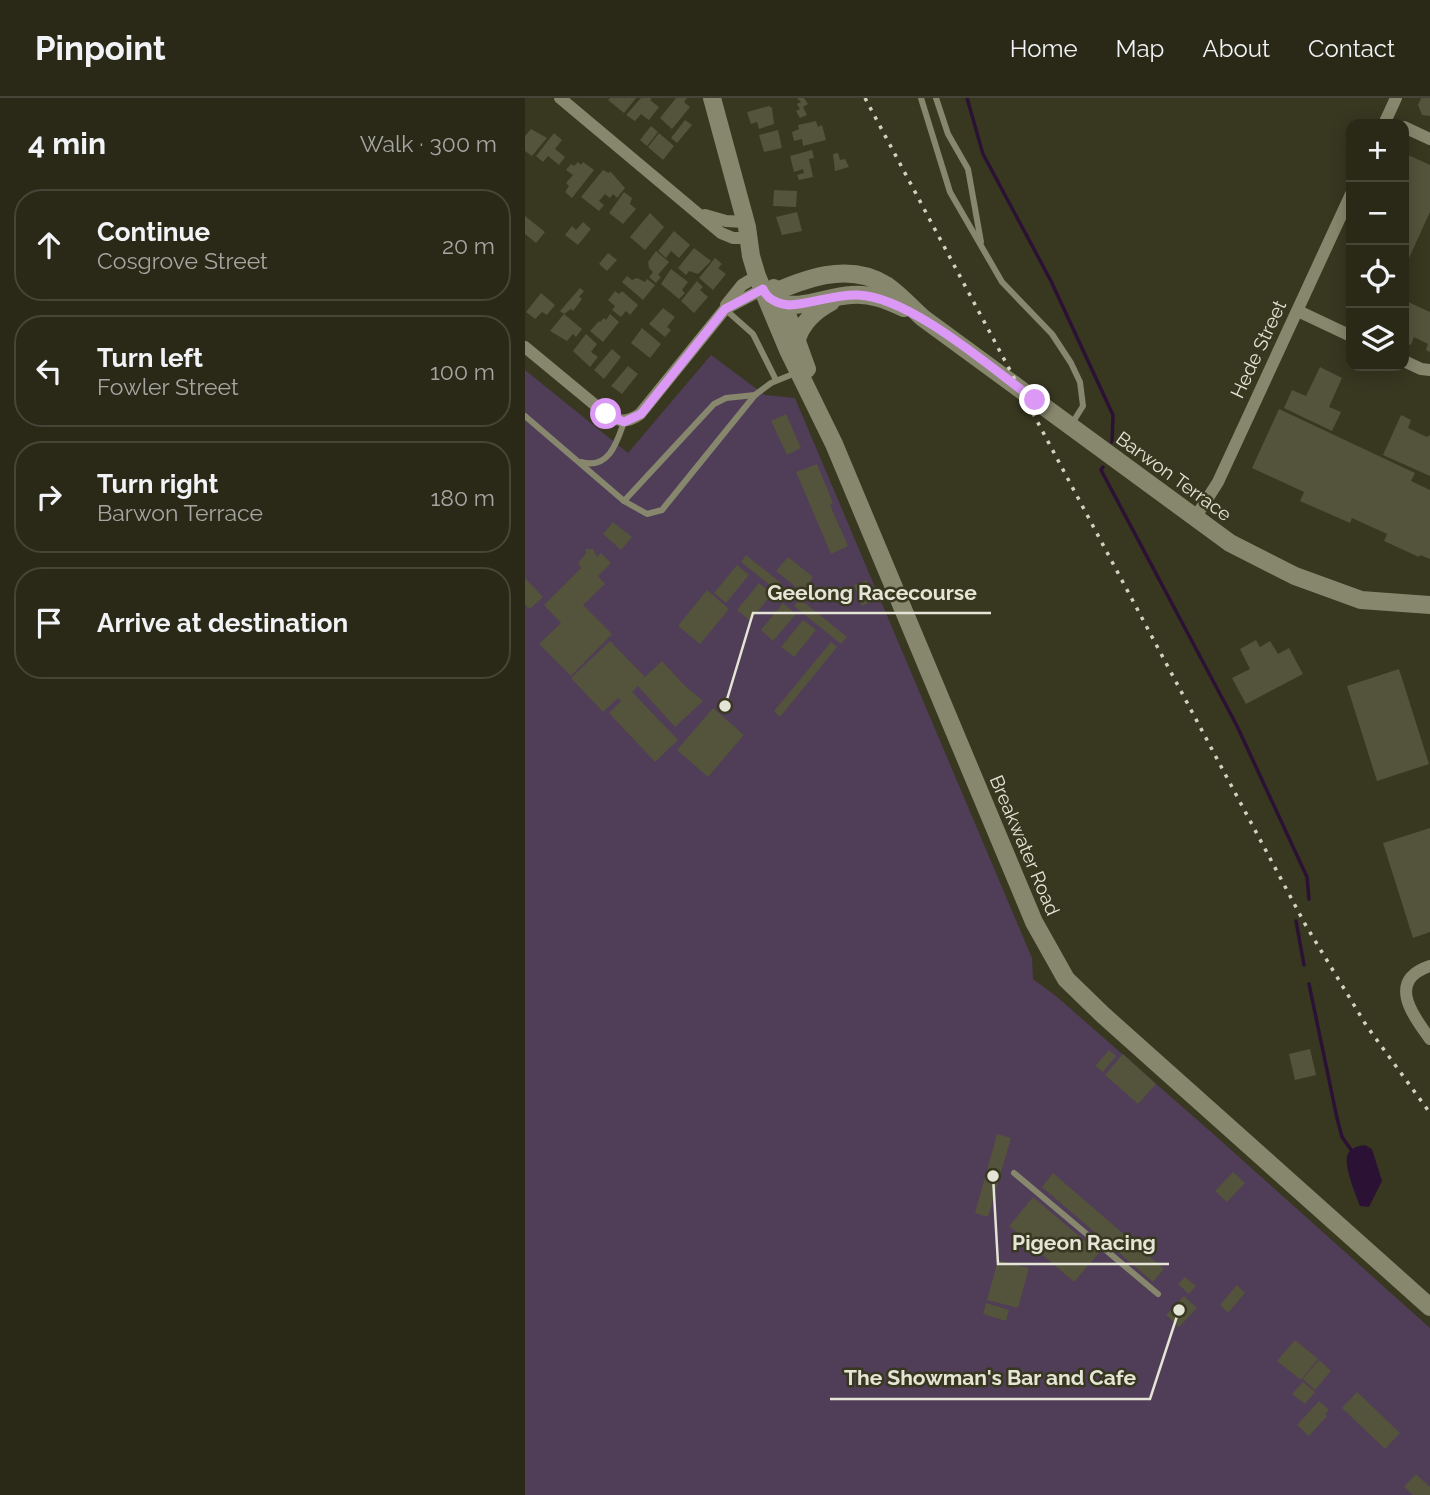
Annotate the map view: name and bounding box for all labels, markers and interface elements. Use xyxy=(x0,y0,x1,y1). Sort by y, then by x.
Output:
text: Pinpoint xyxy=(35,29,166,68)
text: Home xyxy=(1010,34,1078,63)
text: Map xyxy=(1116,34,1164,63)
text: About xyxy=(1202,34,1270,63)
text: Contact xyxy=(1308,34,1395,63)
map controls xyxy=(1346,119,1409,371)
button: + xyxy=(1346,119,1409,182)
text: 4 min xyxy=(28,126,106,161)
text: Walk · 300 m xyxy=(360,130,497,157)
button: − xyxy=(1346,182,1409,245)
text: Continue xyxy=(97,217,210,247)
icon: ahead xyxy=(30,226,68,264)
text: 20 m xyxy=(442,232,495,259)
button: locate xyxy=(1346,245,1409,308)
text: Cosgrove Street xyxy=(97,247,268,274)
street label: Hede Street xyxy=(1226,296,1291,401)
button: layers xyxy=(1346,308,1409,371)
text: Turn left xyxy=(97,343,203,373)
icon: left xyxy=(30,352,68,390)
text: 100 m xyxy=(430,358,495,385)
text: Fowler Street xyxy=(97,373,239,400)
route end xyxy=(1019,384,1050,415)
route start xyxy=(590,398,621,429)
street label: Barwon Terrace xyxy=(1112,427,1236,525)
text: Turn right xyxy=(97,469,218,499)
icon: right xyxy=(30,478,68,516)
text: 180 m xyxy=(430,484,495,511)
text: Barwon Terrace xyxy=(97,499,263,526)
callout: Geelong Racecourse xyxy=(753,571,991,613)
text: Geelong Racecourse xyxy=(767,580,977,605)
icon: arrive xyxy=(30,604,68,642)
text: Arrive at destination xyxy=(97,608,348,638)
street label: Breakwater Road xyxy=(986,772,1064,918)
callout: Pigeon Racing xyxy=(998,1222,1169,1264)
text: Pigeon Racing xyxy=(1012,1230,1156,1255)
callout: The Showman's Bar and Cafe xyxy=(830,1357,1150,1399)
text: The Showman's Bar and Cafe xyxy=(844,1365,1136,1390)

